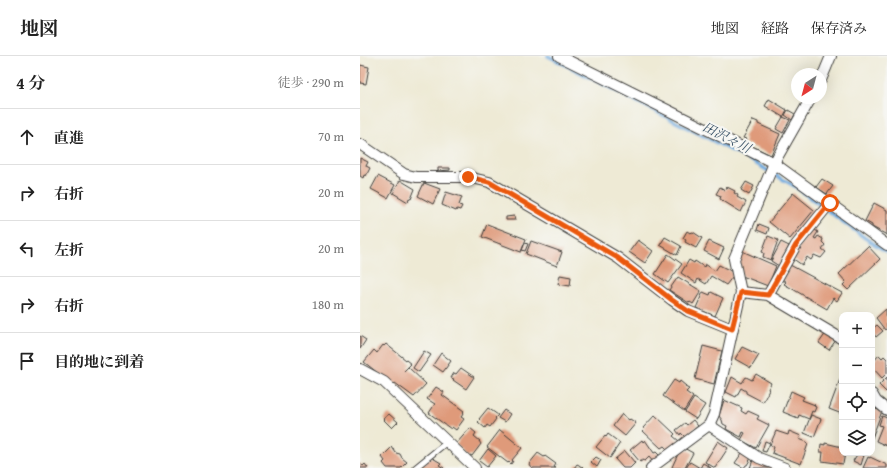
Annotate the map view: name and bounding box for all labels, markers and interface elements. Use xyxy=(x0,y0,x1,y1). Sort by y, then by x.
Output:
text: 地図 xyxy=(20,14,58,42)
text: 地図 xyxy=(711,18,739,38)
text: 経路 xyxy=(761,18,789,38)
text: 保存済み xyxy=(811,18,867,38)
north arrow xyxy=(791,68,827,104)
text: 4 分 xyxy=(16,70,46,95)
text: 徒歩 · 290 m xyxy=(278,73,344,92)
water label: 田沢々川 xyxy=(699,117,756,159)
icon: ahead xyxy=(16,126,38,148)
text: 直進 xyxy=(54,127,84,148)
text: 70 m xyxy=(318,127,344,146)
route end xyxy=(459,168,477,186)
icon: right xyxy=(16,182,38,204)
text: 右折 xyxy=(54,183,84,204)
text: 20 m xyxy=(318,183,344,202)
route start xyxy=(821,194,839,212)
icon: left xyxy=(16,238,38,260)
text: 左折 xyxy=(54,239,84,260)
text: 20 m xyxy=(318,239,344,258)
icon: right xyxy=(16,294,38,316)
text: 右折 xyxy=(54,295,84,316)
text: 180 m xyxy=(312,295,344,314)
map controls xyxy=(839,312,875,456)
button: + xyxy=(839,312,875,348)
button: − xyxy=(839,348,875,384)
icon: arrive xyxy=(16,350,38,372)
text: 目的地に到着 xyxy=(54,351,144,372)
button: locate xyxy=(839,384,875,420)
button: layers xyxy=(839,420,875,456)

